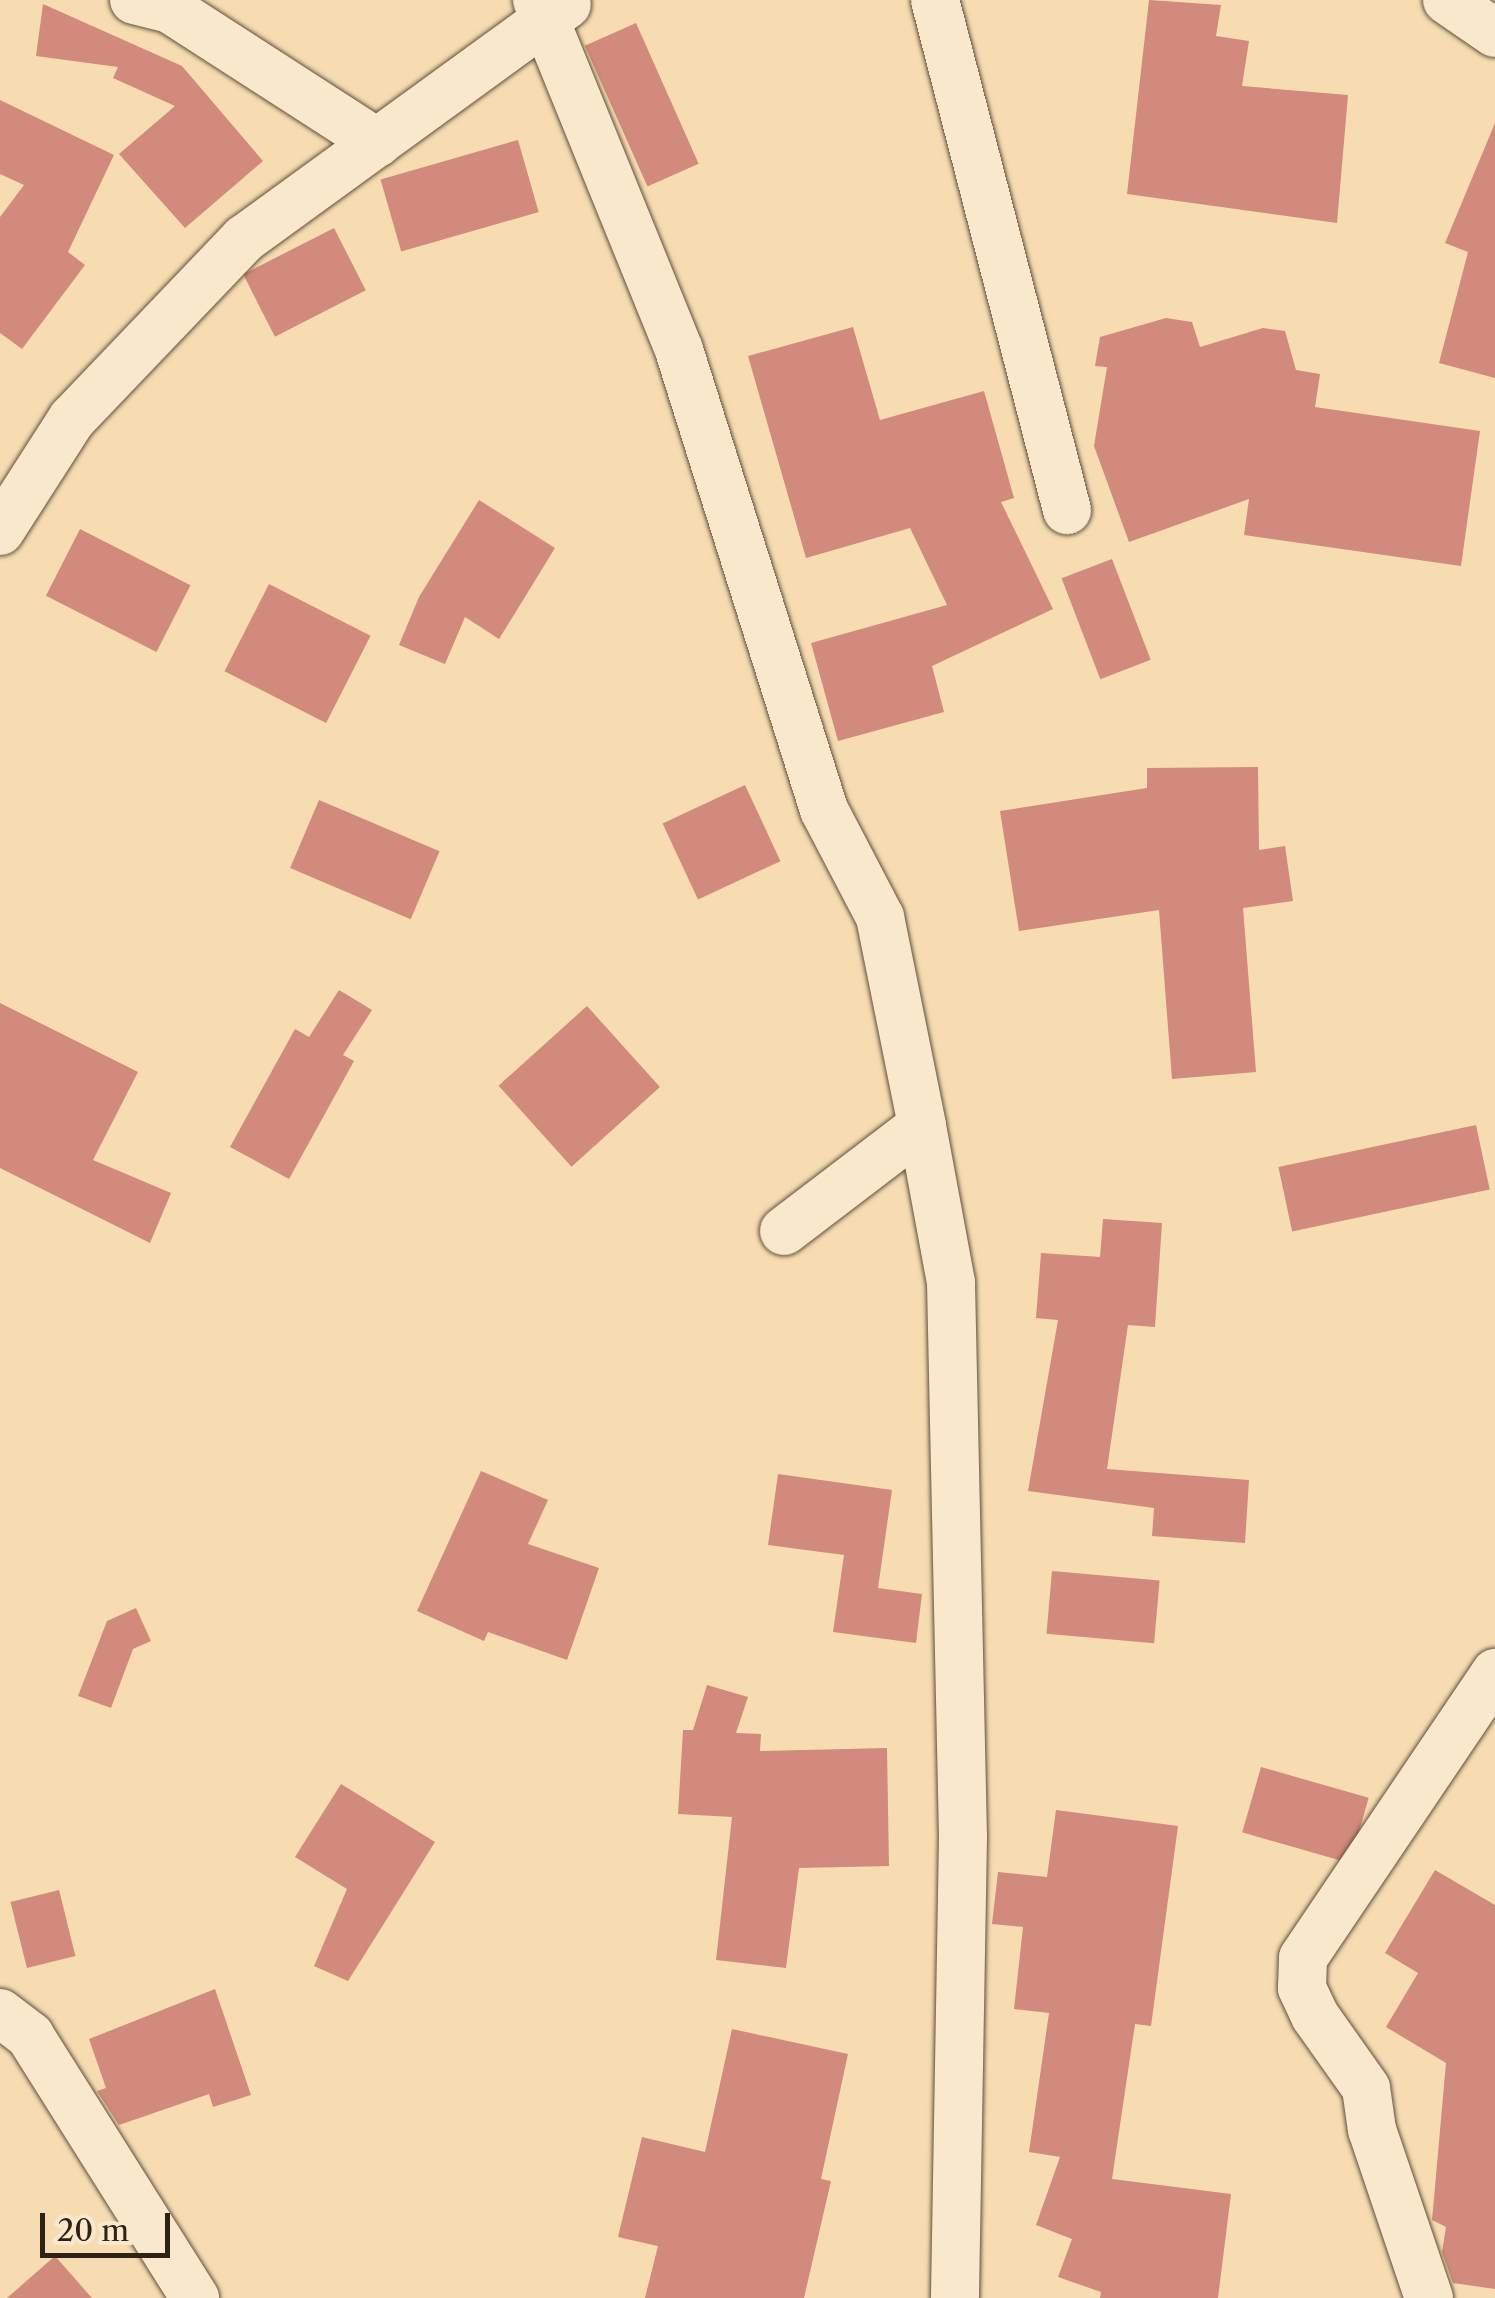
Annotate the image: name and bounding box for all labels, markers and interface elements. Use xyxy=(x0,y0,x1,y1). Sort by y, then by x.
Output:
scale bar xyxy=(45,2193,175,2255)
text: 20 m xyxy=(57,2212,129,2249)

